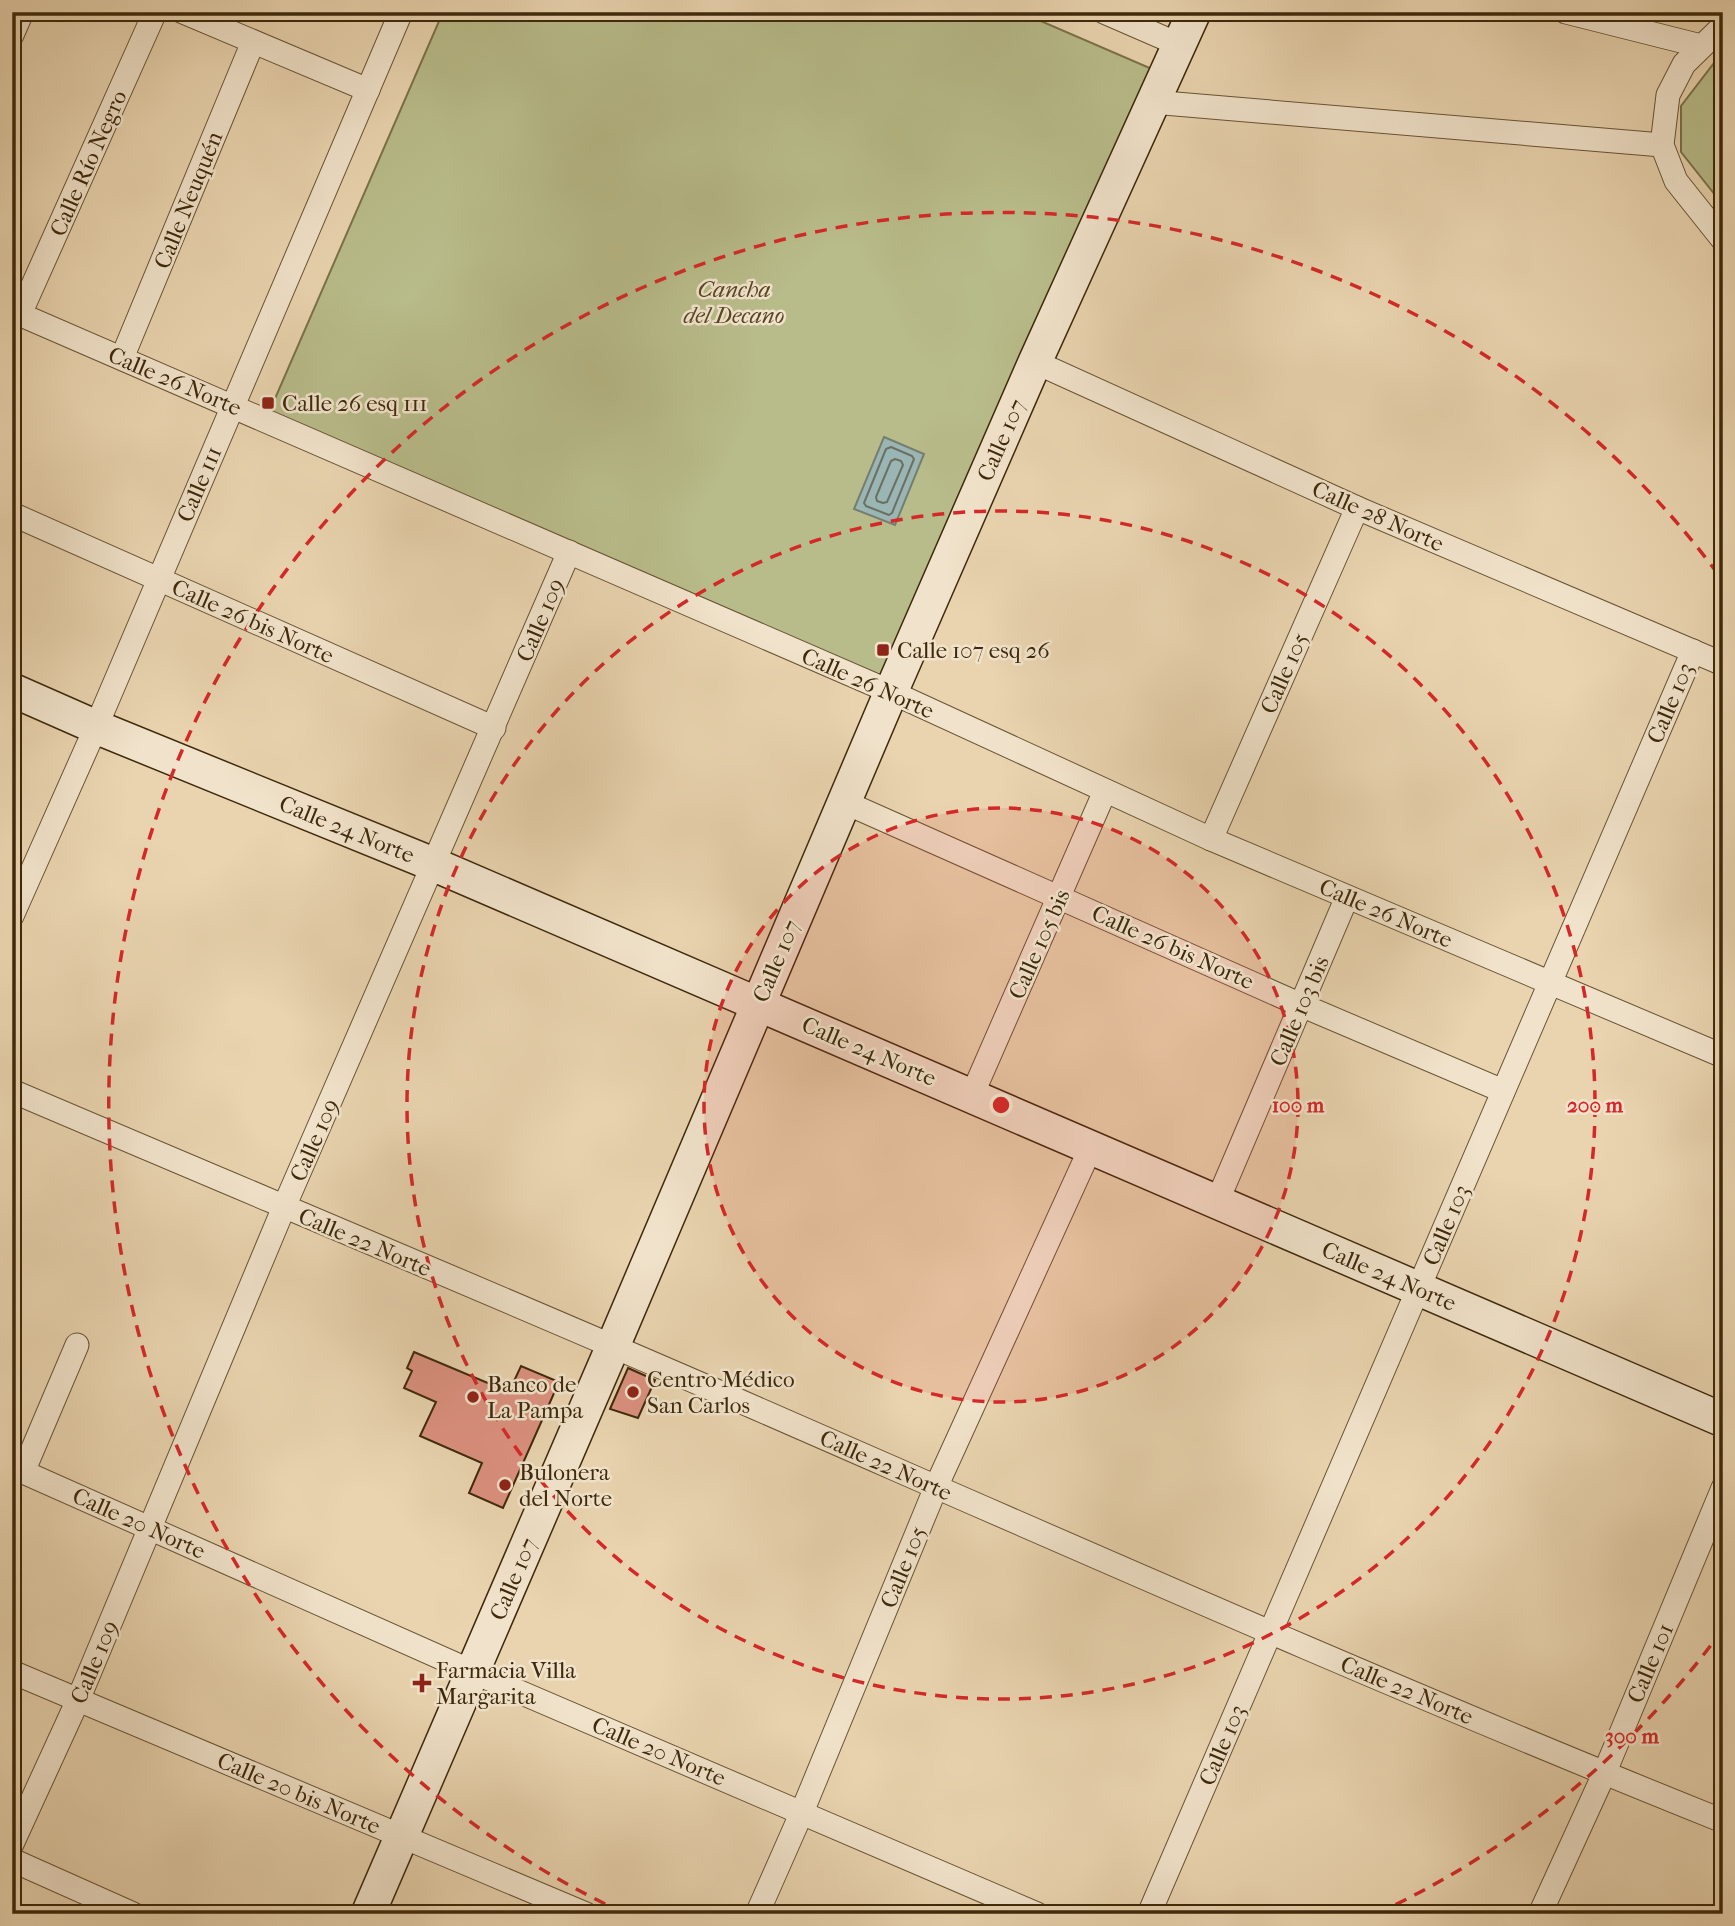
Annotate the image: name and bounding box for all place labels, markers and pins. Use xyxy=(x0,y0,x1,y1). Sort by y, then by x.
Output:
place label: Calle 26 esq 111 xyxy=(282,390,428,417)
marker: Calle 26 esq 111 xyxy=(260,395,276,411)
place label: Calle 107 esq 26 xyxy=(897,637,1050,664)
marker: Calle 107 esq 26 xyxy=(875,642,891,658)
centre of rings xyxy=(989,1093,1013,1117)
place label: Centro Médico San Carlos xyxy=(647,1366,795,1419)
place label: Banco de La Pampa xyxy=(487,1371,583,1424)
marker: Centro Médico San Carlos xyxy=(625,1384,641,1400)
marker: Banco de La Pampa xyxy=(465,1389,481,1405)
place label: Bulonera del Norte xyxy=(519,1459,612,1512)
marker: Bulonera del Norte xyxy=(497,1477,513,1493)
place label: Farmacia Villa Margarita xyxy=(436,1657,576,1710)
marker: Farmacia Villa Margarita xyxy=(414,1675,430,1691)

